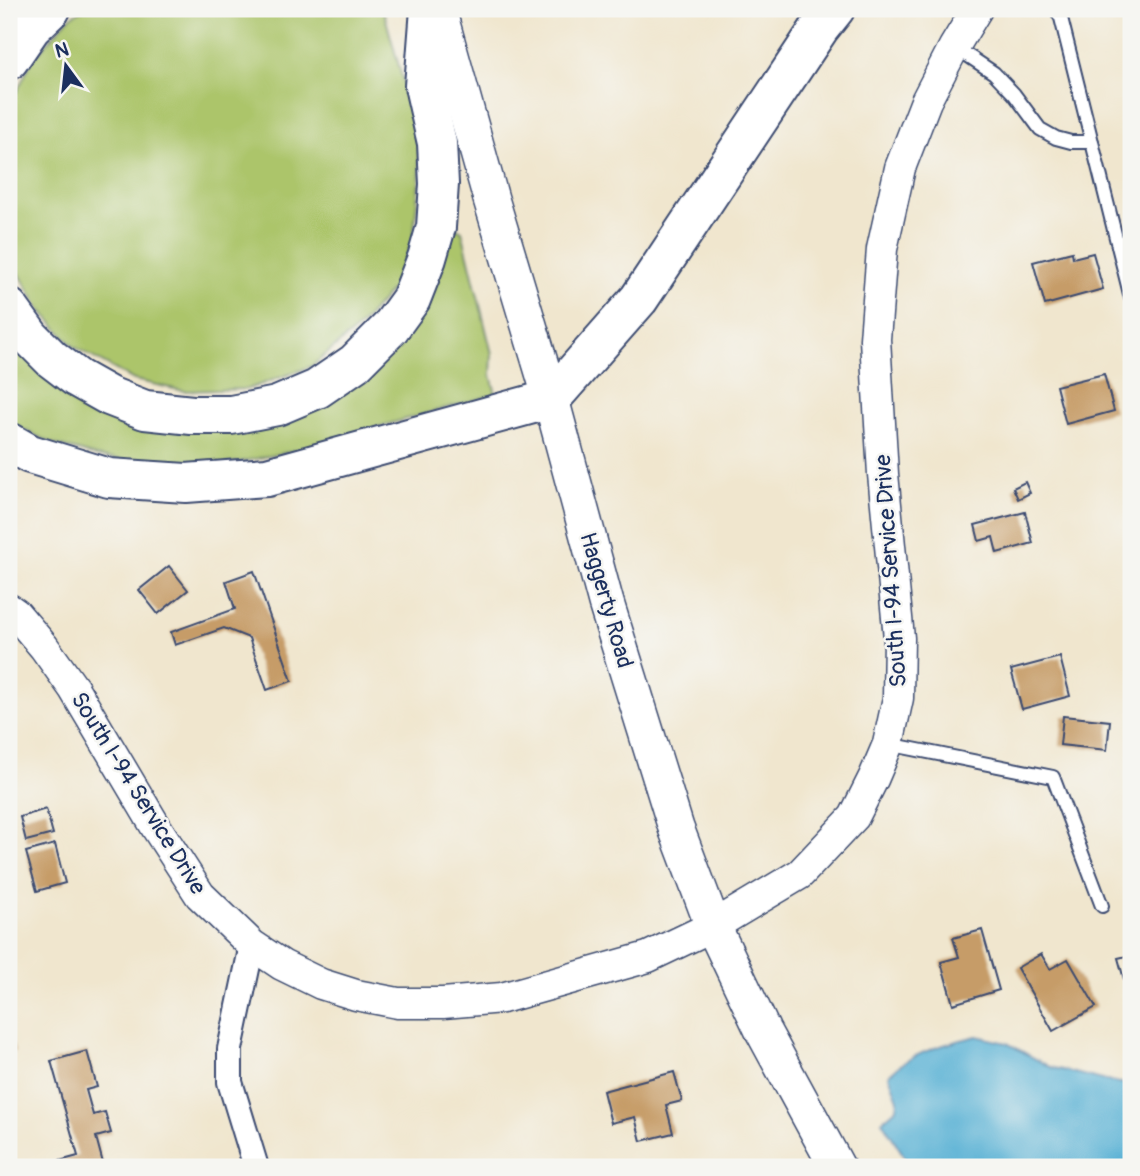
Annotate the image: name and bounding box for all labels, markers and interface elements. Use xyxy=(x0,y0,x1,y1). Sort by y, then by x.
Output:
north arrow xyxy=(32,32,102,102)
text: N xyxy=(53,37,71,64)
street label: South I-94 Service Drive xyxy=(868,453,913,688)
street label: Haggerty Road xyxy=(573,529,640,671)
street label: South I-94 Service Drive xyxy=(64,687,213,900)

